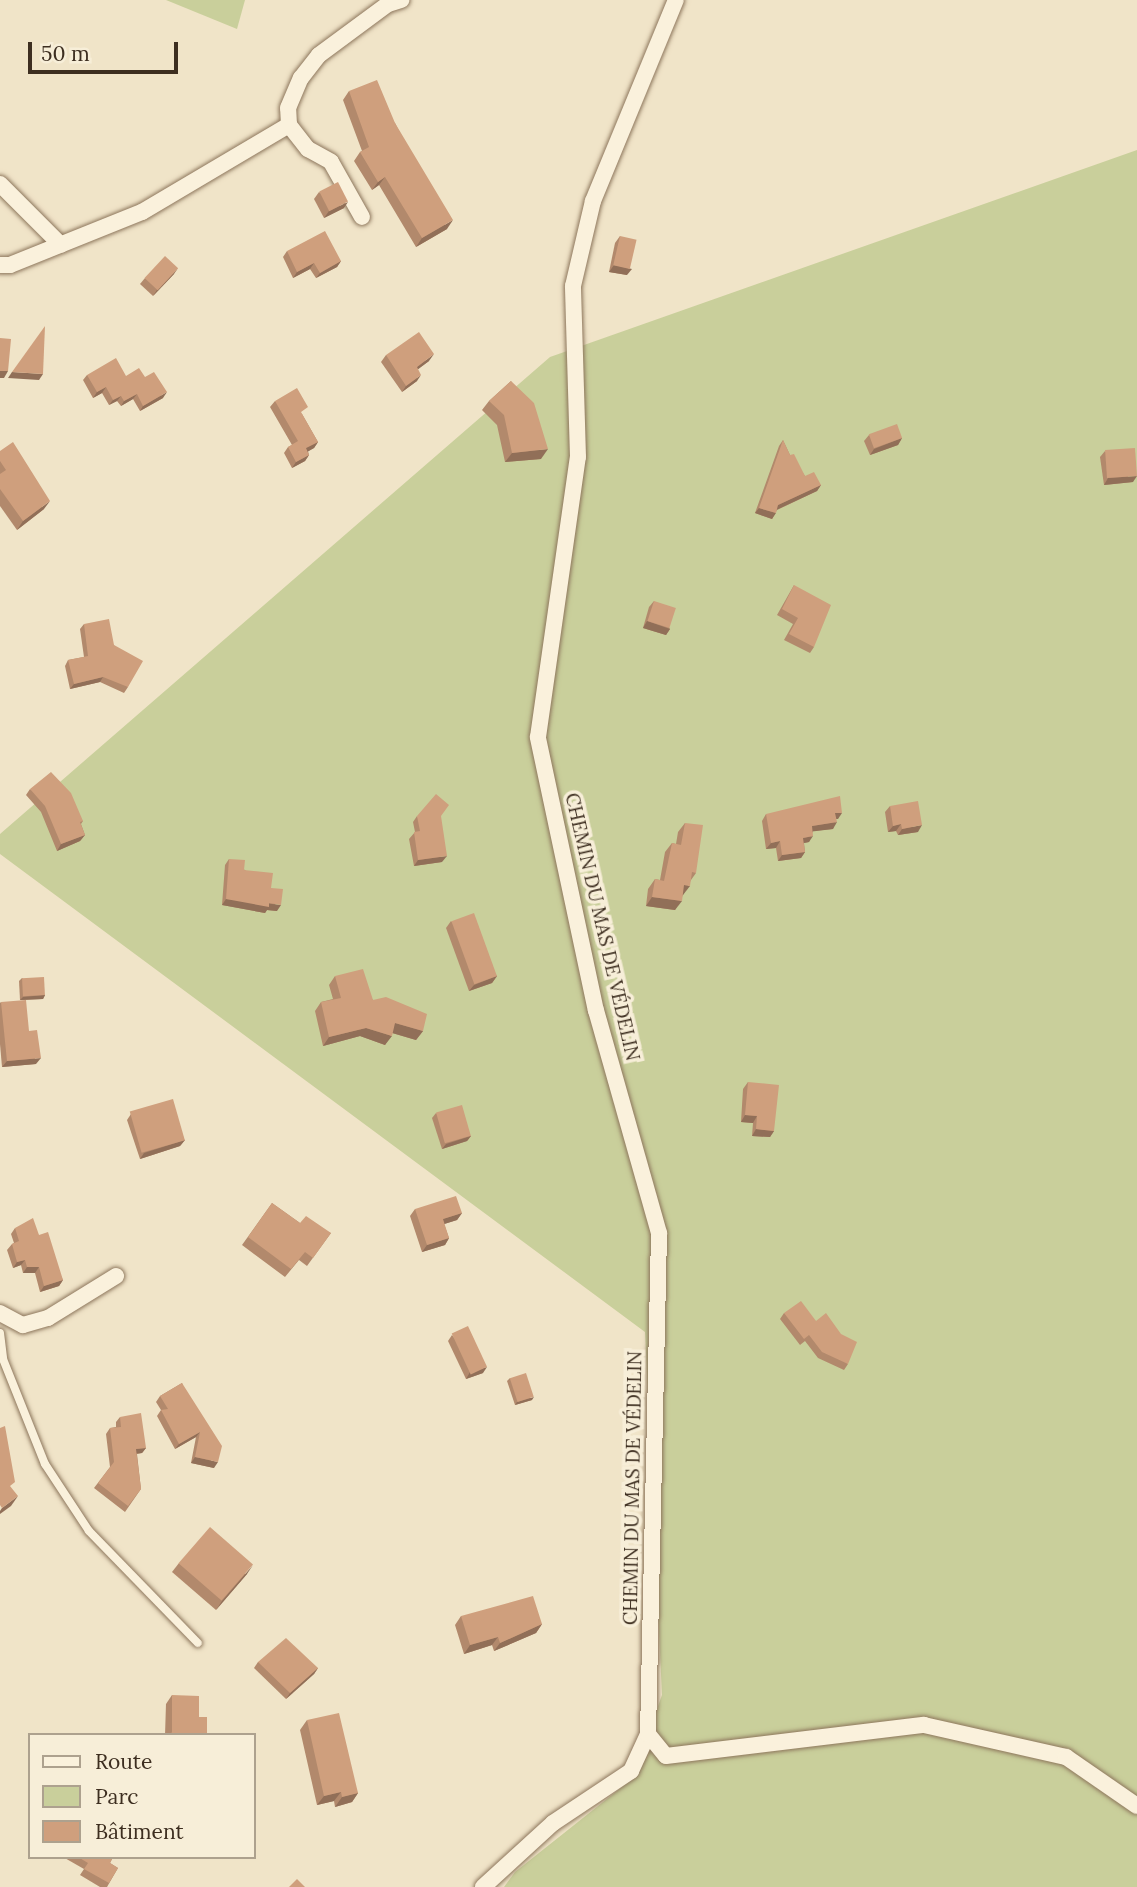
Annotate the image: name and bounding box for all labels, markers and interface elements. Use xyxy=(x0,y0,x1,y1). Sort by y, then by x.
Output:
scale bar xyxy=(32,28,182,72)
text: 50 m xyxy=(41,40,90,67)
street label: CHEMIN DU MAS DE VÉDELIN xyxy=(560,791,644,1063)
street label: CHEMIN DU MAS DE VÉDELIN xyxy=(619,1351,647,1625)
legend xyxy=(28,1733,256,1859)
text: Route xyxy=(95,1748,152,1775)
text: Parc xyxy=(95,1783,139,1810)
text: Bâtiment xyxy=(95,1818,184,1845)

